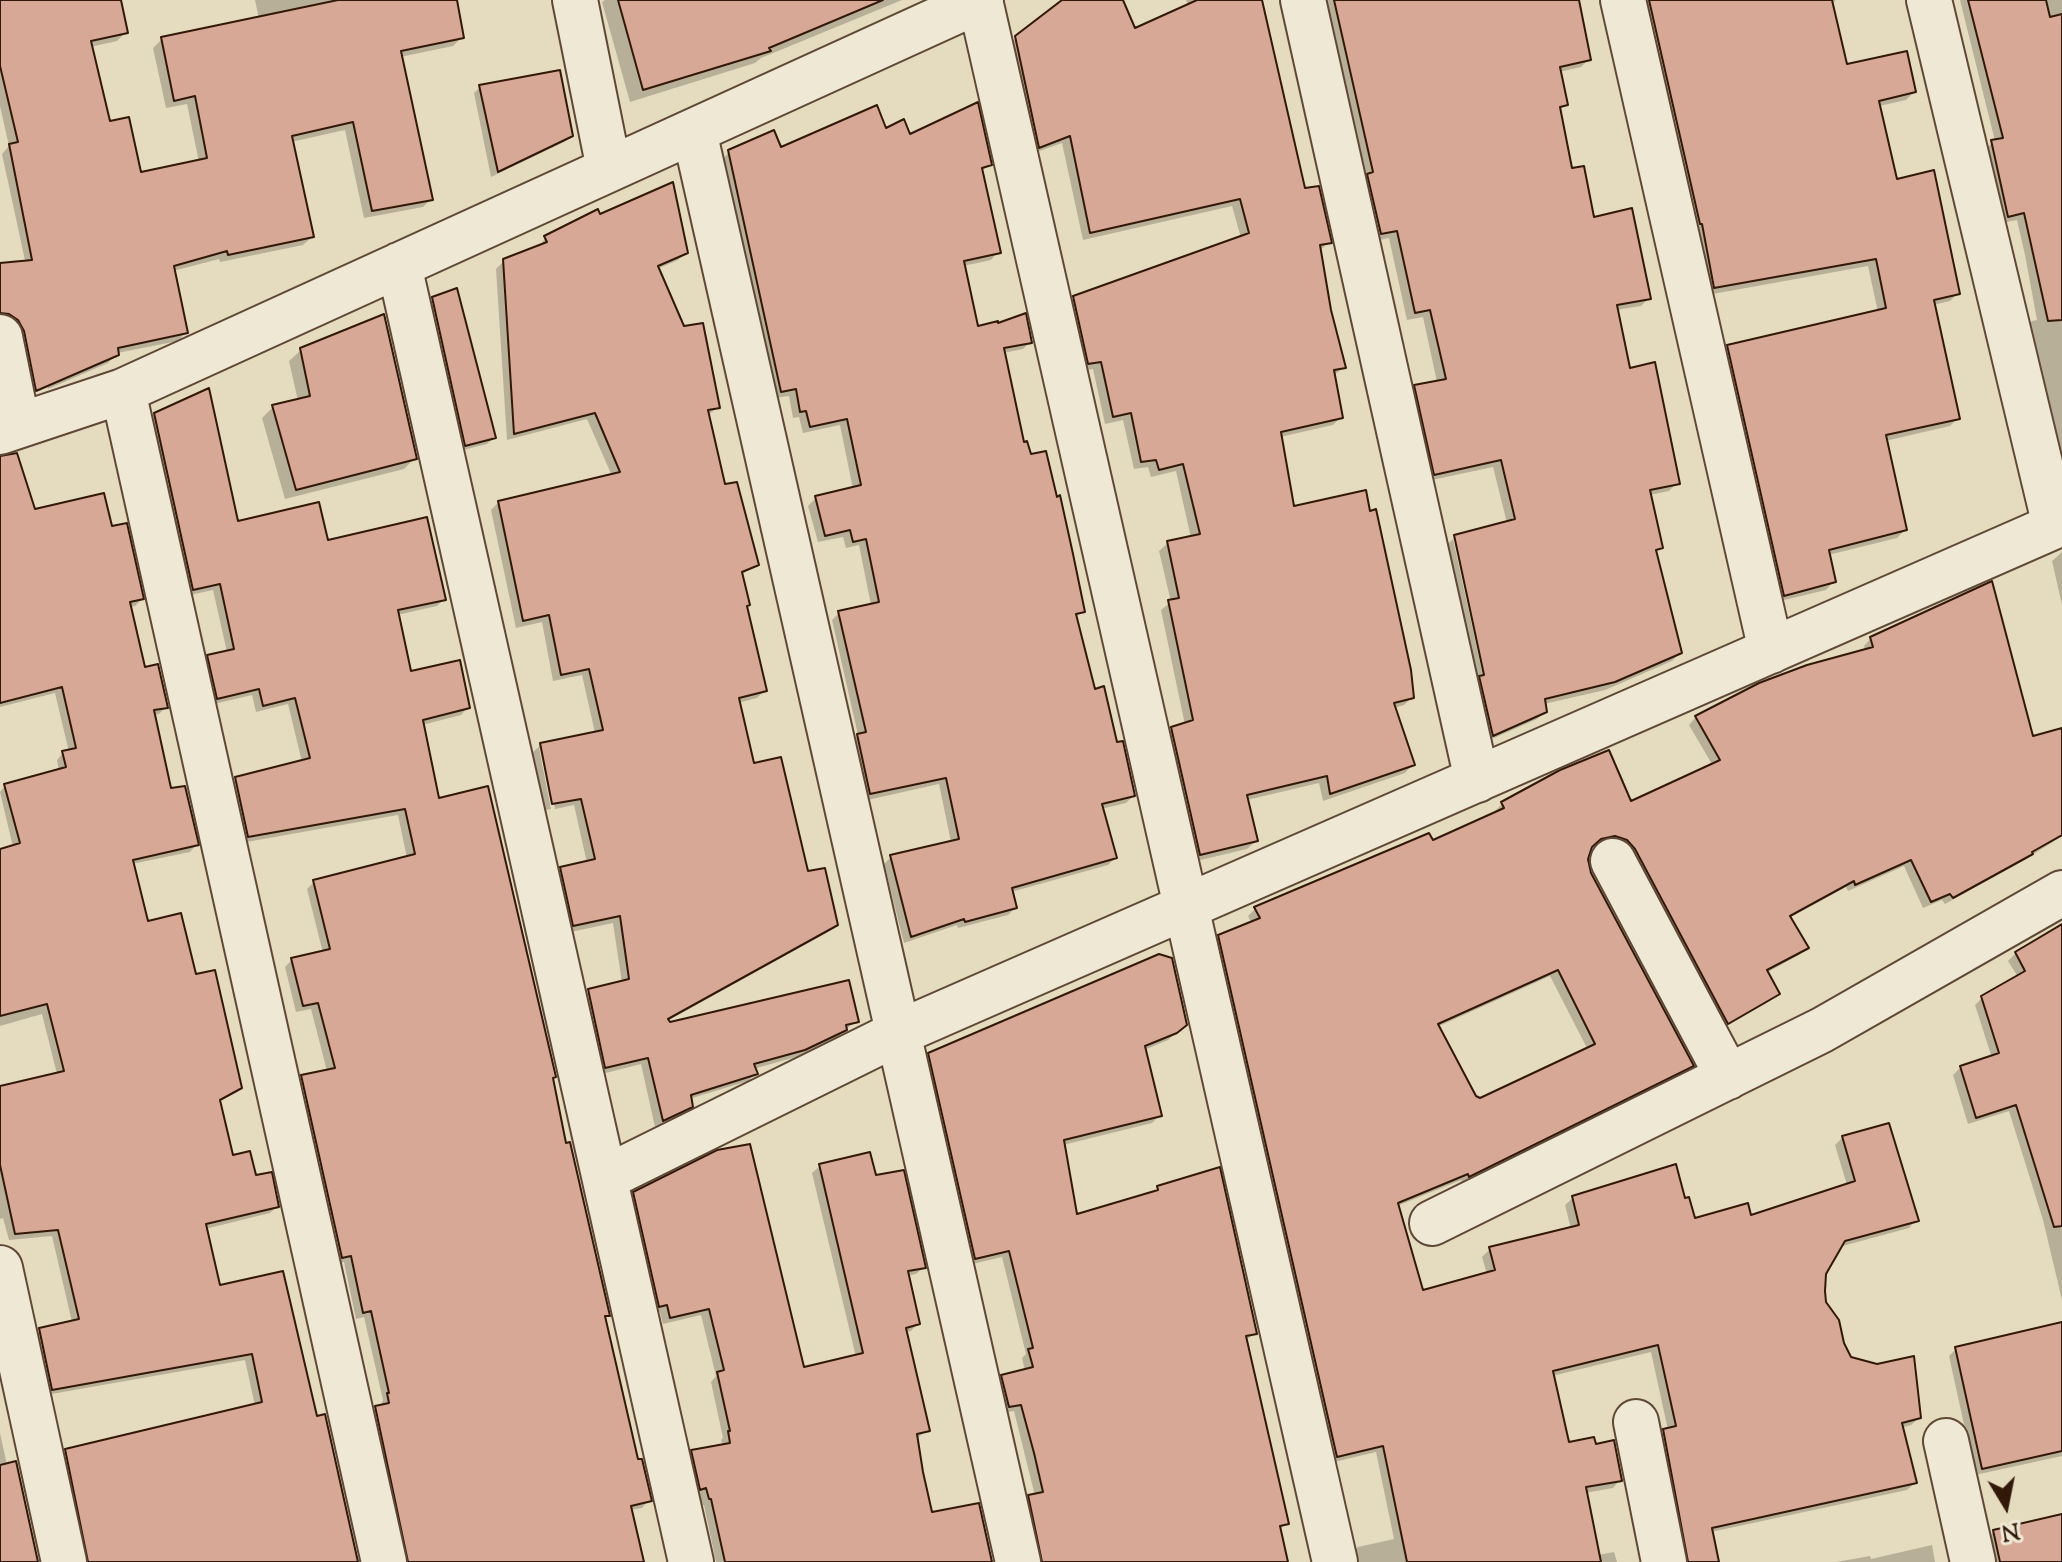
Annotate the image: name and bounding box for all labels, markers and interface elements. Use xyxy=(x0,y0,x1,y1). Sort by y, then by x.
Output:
north arrow xyxy=(1966,1466,2046,1546)
text: N xyxy=(1999,1512,2022,1547)

